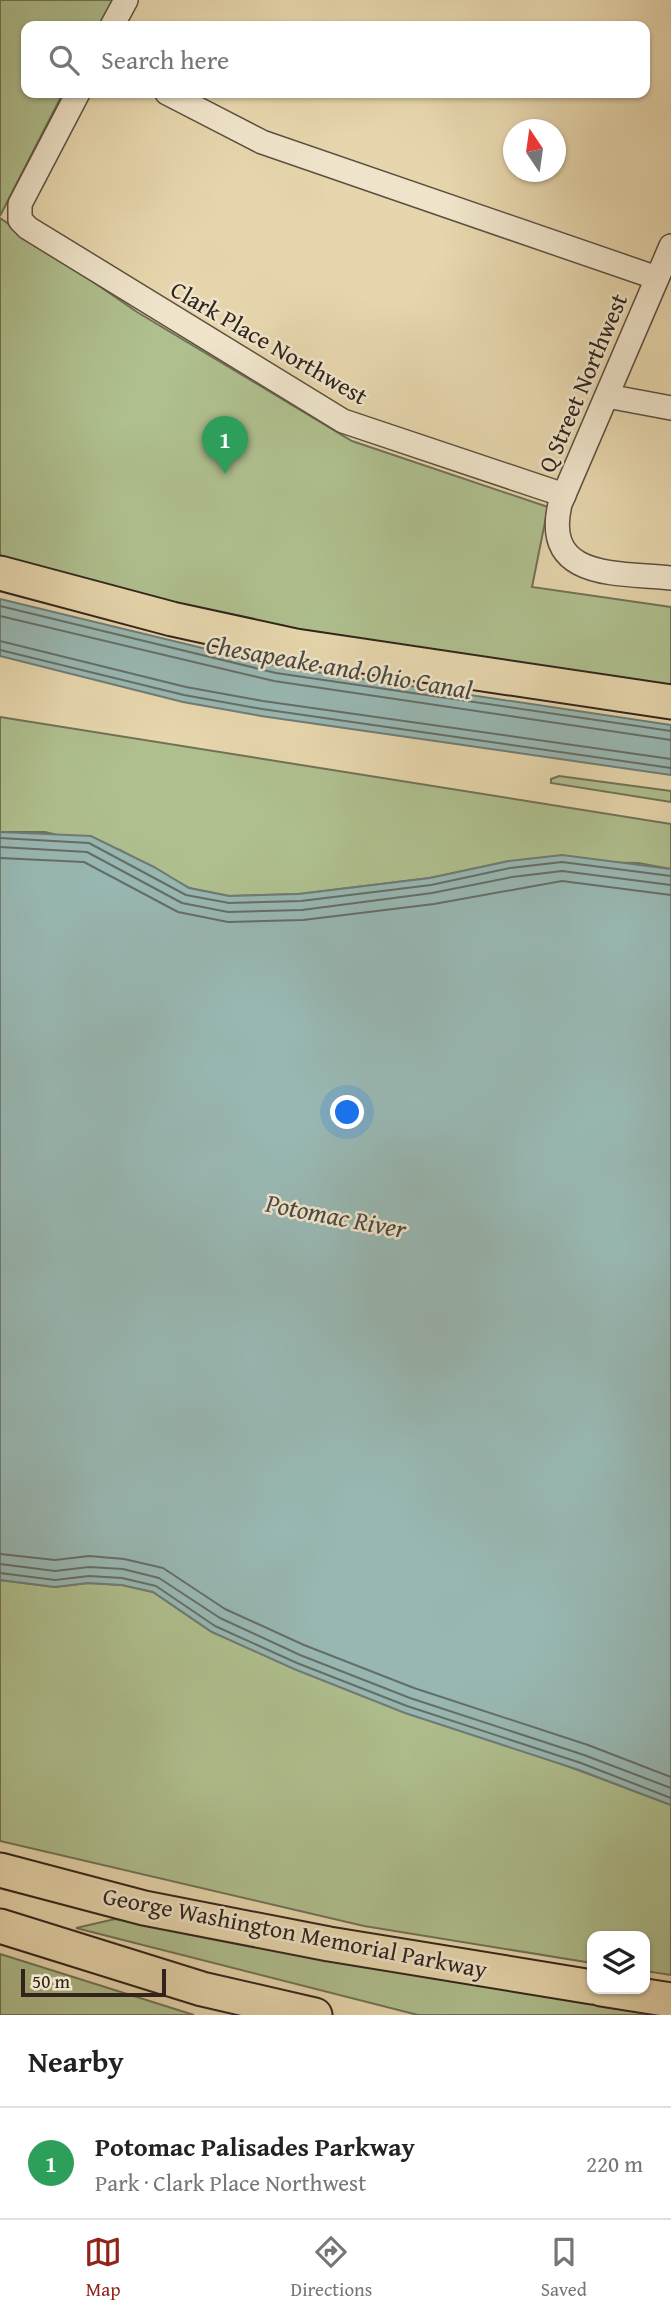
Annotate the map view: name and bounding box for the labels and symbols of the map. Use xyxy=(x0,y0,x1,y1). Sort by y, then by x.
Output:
north arrow xyxy=(503,119,566,182)
street label: Clark Place Northwest xyxy=(164,272,375,414)
street label: Q Street Northwest xyxy=(529,287,636,478)
pin: 1 xyxy=(202,416,248,474)
water label: Chesapeake and Ohio Canal xyxy=(203,624,475,709)
your location xyxy=(330,1095,364,1129)
water label: Potomac River xyxy=(262,1183,411,1248)
street label: George Washington Memorial Parkway xyxy=(100,1878,490,1987)
scale bar xyxy=(21,1966,166,1998)

